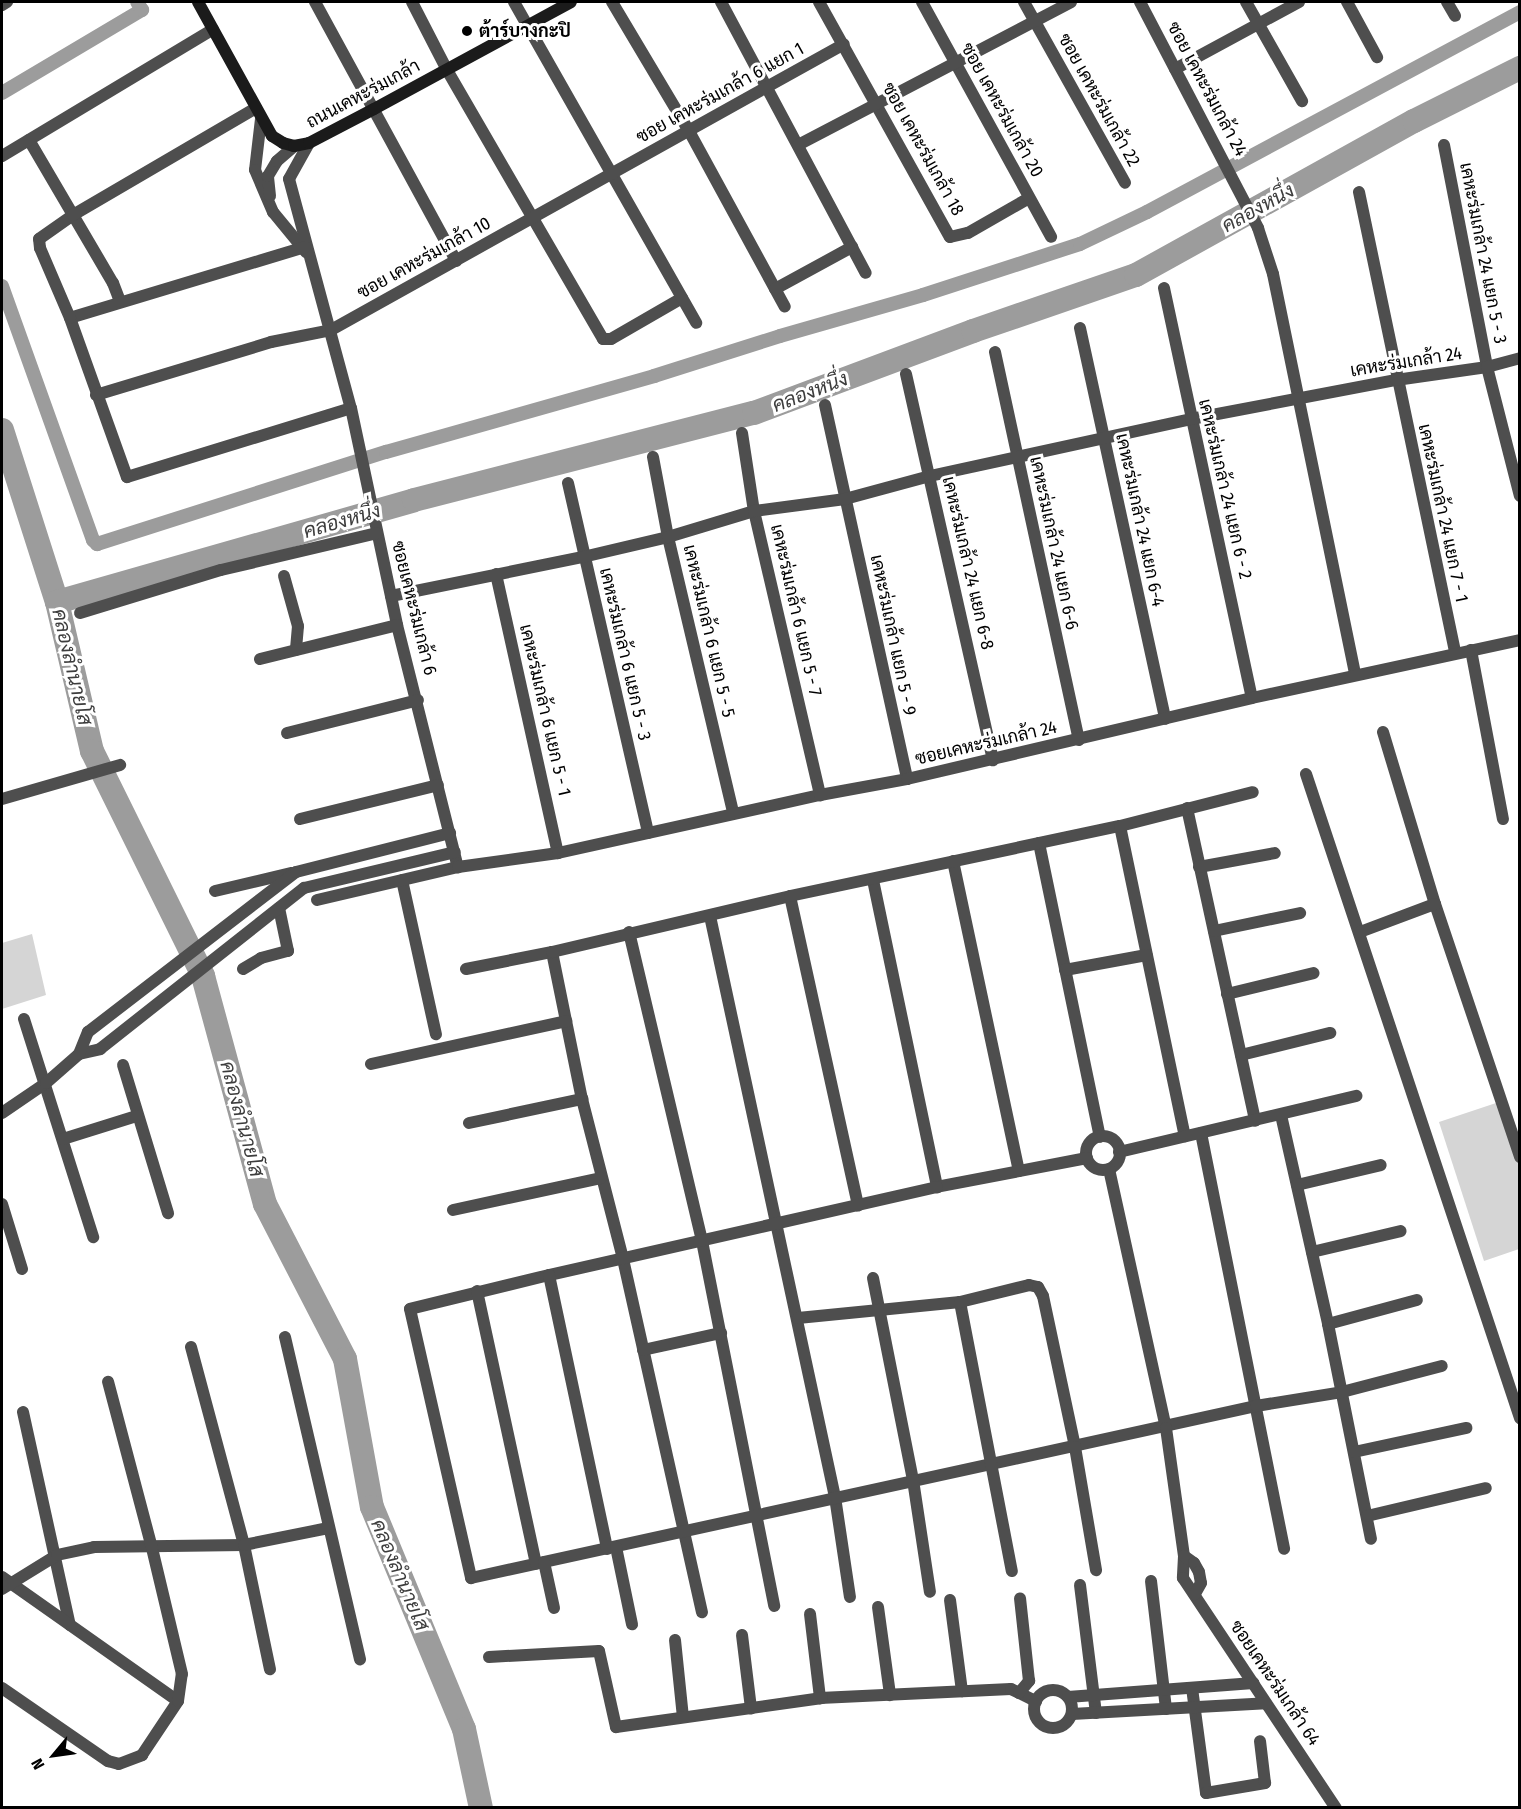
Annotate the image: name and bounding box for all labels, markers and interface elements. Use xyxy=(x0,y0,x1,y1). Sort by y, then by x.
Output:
street label: ซอย เคหะร่มเกล้า 24 xyxy=(1162,18,1252,160)
place label: ต้าร์บางกะปิ xyxy=(479,20,571,42)
marker: ต้าร์บางกะปิ xyxy=(460,24,474,38)
street label: ซอย เคหะร่มเกล้า 22 xyxy=(1054,30,1144,170)
street label: ซอย เคหะร่มเกล้า 6 แยก 1 xyxy=(632,38,808,148)
street label: ซอย เคหะร่มเกล้า 20 xyxy=(956,39,1048,181)
street label: ถนนเคหะร่มเกล้า xyxy=(302,55,424,133)
street label: ซอย เคหะร่มเกล้า 18 xyxy=(877,79,969,219)
street label: เคหะร่มเกล้า 24 แยก 5 - 3 xyxy=(1455,161,1511,345)
water label: คลองหนึ่ง xyxy=(1218,178,1298,238)
street label: ซอย เคหะร่มเกล้า 10 xyxy=(354,212,494,304)
street label: เคหะร่มเกล้า 24 xyxy=(1349,343,1463,381)
water label: คลองหนึ่ง xyxy=(769,367,851,417)
street label: เคหะร่มเกล้า 24 แยก 6 - 2 xyxy=(1194,397,1256,581)
street label: เคหะร่มเกล้า 24 แยก 7 - 1 xyxy=(1414,422,1472,604)
street label: เคหะร่มเกล้า 24 แยก 6-4 xyxy=(1111,431,1169,609)
street label: เคหะร่มเกล้า 24 แยก 6-6 xyxy=(1025,454,1083,632)
street label: เคหะร่มเกล้า 24 แยก 6-8 xyxy=(938,474,998,652)
water label: คลองหนึ่ง xyxy=(301,499,383,543)
street label: เคหะร่มเกล้า 6 แยก 5 - 7 xyxy=(766,522,826,698)
street label: ซอยเคหะร่มเกล้า 6 xyxy=(387,539,441,677)
street label: เคหะร่มเกล้า 6 แยก 5 - 5 xyxy=(679,542,739,720)
street label: เคหะร่มเกล้า แยก 5 - 9 xyxy=(865,553,921,717)
street label: เคหะร่มเกล้า 6 แยก 5 - 3 xyxy=(595,566,655,742)
water label: คลองลำนายโส xyxy=(47,606,97,728)
street label: เคหะร่มเกล้า 6 แยก 5 - 1 xyxy=(515,622,575,798)
street label: ซอยเคหะร่มเกล้า 24 xyxy=(913,716,1059,770)
water label: คลองลำนายโส xyxy=(215,1058,269,1180)
water label: คลองลำนายโส xyxy=(366,1516,434,1634)
street label: ซอยเคหะร่มเกล้า 64 xyxy=(1225,1616,1325,1750)
north arrow xyxy=(24,1725,84,1785)
text: N xyxy=(27,1755,48,1773)

